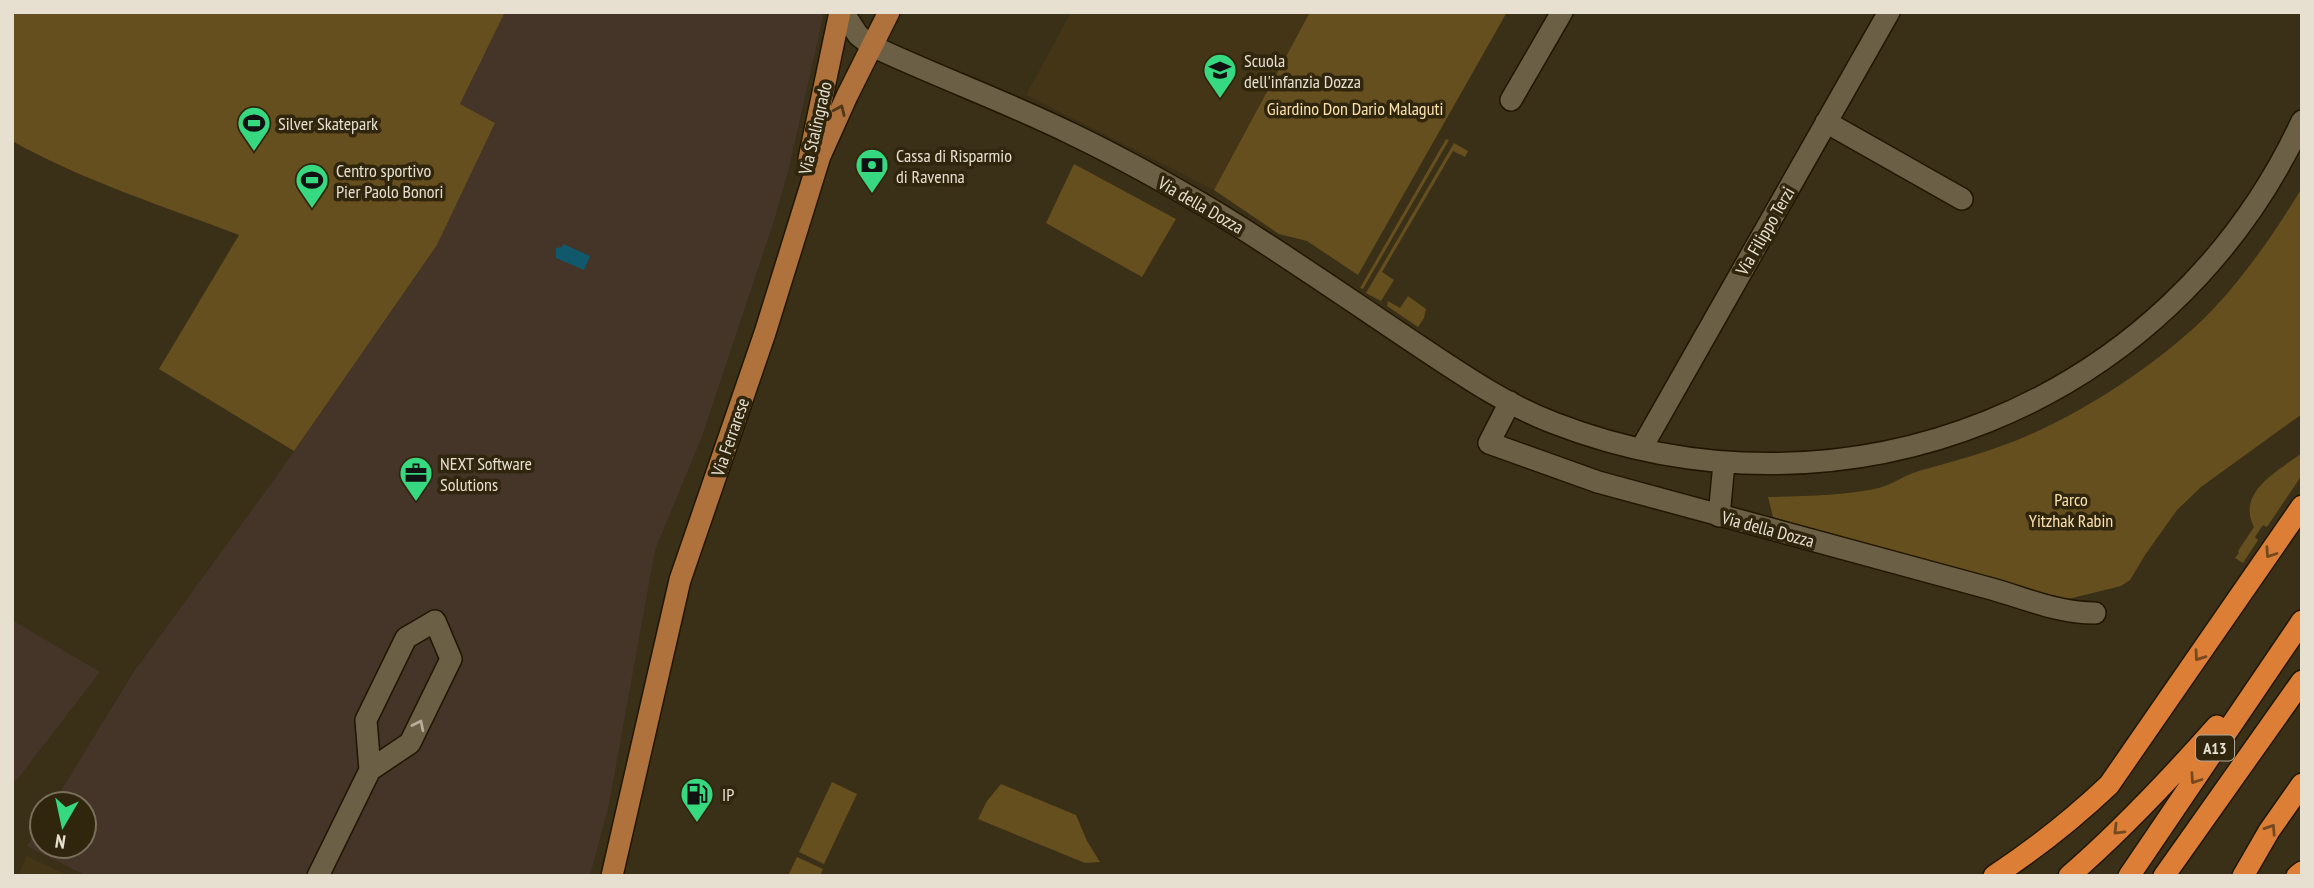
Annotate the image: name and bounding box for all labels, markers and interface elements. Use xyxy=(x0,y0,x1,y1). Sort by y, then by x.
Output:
place label: Scuola dell'infanzia Dozza xyxy=(1244,49,1361,93)
school or university icon: Scuola dell'infanzia Dozza xyxy=(1201,51,1239,100)
street label: Via Stalingrado xyxy=(793,79,837,178)
park label: Giardino Don Dario Malaguti xyxy=(1267,97,1443,120)
sports icon: Silver Skatepark xyxy=(235,104,273,153)
one-way arrow xyxy=(832,105,846,117)
place label: Silver Skatepark xyxy=(278,112,378,135)
place label: Cassa di Risparmio di Ravenna xyxy=(896,144,1012,188)
bank icon: Cassa di Risparmio di Ravenna xyxy=(853,146,891,195)
place label: Centro sportivo Pier Paolo Bonori xyxy=(336,159,443,203)
sports icon: Centro sportivo Pier Paolo Bonori xyxy=(293,161,331,210)
street label: Via della Dozza xyxy=(1153,171,1248,239)
street label: Via Filippo Terzi xyxy=(1730,183,1800,280)
street label: Via Ferrarese xyxy=(706,395,754,480)
place label: NEXT Software Solutions xyxy=(440,452,532,496)
office icon: NEXT Software Solutions xyxy=(397,454,435,503)
park label: Parco Yitzhak Rabin xyxy=(2029,488,2113,532)
street label: Via della Dozza xyxy=(1718,505,1817,552)
one-way arrow xyxy=(2266,545,2278,558)
one-way arrow xyxy=(2195,648,2207,661)
one-way arrow xyxy=(410,720,424,732)
road number: A13 xyxy=(2196,736,2234,761)
one-way arrow xyxy=(2190,771,2203,784)
fuel station icon: IP xyxy=(678,775,716,824)
place label: IP xyxy=(722,783,734,806)
north arrow xyxy=(28,790,98,860)
one-way arrow xyxy=(2114,822,2126,834)
one-way arrow xyxy=(2263,824,2275,837)
text: N xyxy=(53,829,67,854)

